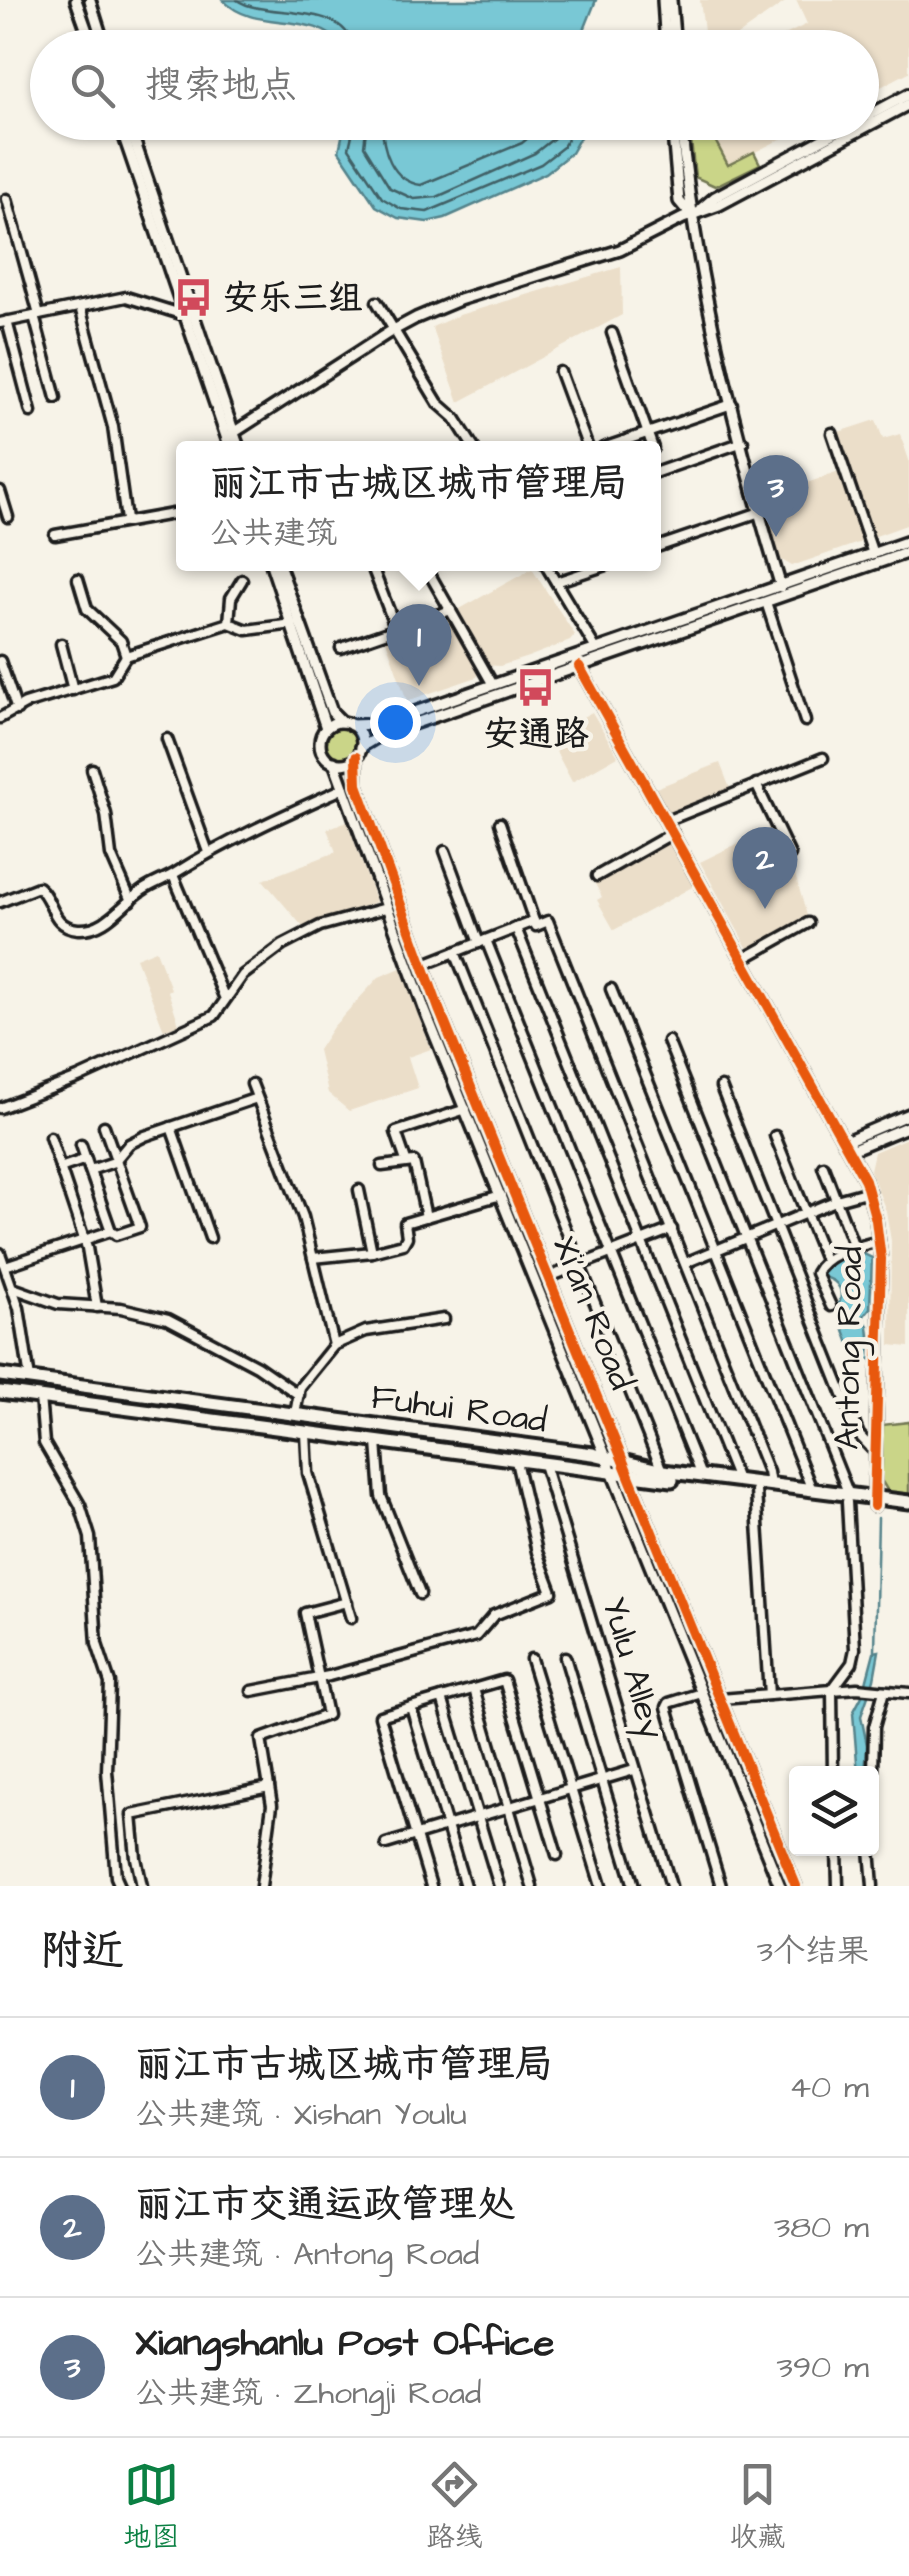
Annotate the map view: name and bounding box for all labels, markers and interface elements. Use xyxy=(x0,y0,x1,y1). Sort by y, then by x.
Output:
search box xyxy=(30,30,879,140)
icon: search xyxy=(65,58,120,113)
text: 搜索地点 xyxy=(145,60,297,112)
place label: 安乐三组 xyxy=(223,274,363,323)
bus stop icon: 安乐三组 xyxy=(172,277,214,319)
popup xyxy=(176,441,661,571)
pin: 3 xyxy=(744,454,808,537)
text: 丽江市古城区城市管理局 xyxy=(209,458,628,510)
text: 公共建筑 xyxy=(209,511,338,556)
pin: 1 xyxy=(386,604,452,686)
bus stop icon: 安通路 xyxy=(515,666,557,708)
your location xyxy=(370,697,421,748)
place label: 安通路 xyxy=(483,710,589,759)
pin: 2 xyxy=(732,826,798,909)
street label: Xi'an Road xyxy=(540,1229,646,1397)
street label: Antong Road xyxy=(823,1246,877,1450)
street label: Fuhui Road xyxy=(368,1372,550,1446)
street label: Yulu Alley xyxy=(588,1591,677,1745)
map controls xyxy=(789,1766,879,1856)
button: layers xyxy=(789,1766,879,1856)
text: 附近 xyxy=(40,1923,124,1981)
text: 3个结果 xyxy=(757,1929,869,1974)
text: 丽江市古城区城市管理局 xyxy=(135,2039,553,2091)
text: 1 xyxy=(70,2065,75,2110)
text: 40 m xyxy=(789,2065,869,2110)
text: 公共建筑 · Xishan Youlu xyxy=(135,2092,467,2137)
text: 丽江市交通运政管理处 xyxy=(135,2179,515,2231)
text: 2 xyxy=(63,2205,82,2250)
text: 380 m xyxy=(774,2205,869,2250)
text: 公共建筑 · Antong Road xyxy=(135,2232,479,2277)
text: Xiangshanlu Post Office xyxy=(135,2318,554,2370)
text: 3 xyxy=(64,2345,81,2390)
text: 390 m xyxy=(777,2345,869,2390)
text: 公共建筑 · Zhongji Road xyxy=(135,2371,481,2416)
tab: 地图 xyxy=(123,2457,180,2557)
tab: 路线 xyxy=(426,2457,483,2557)
tab: 收藏 xyxy=(729,2457,786,2557)

